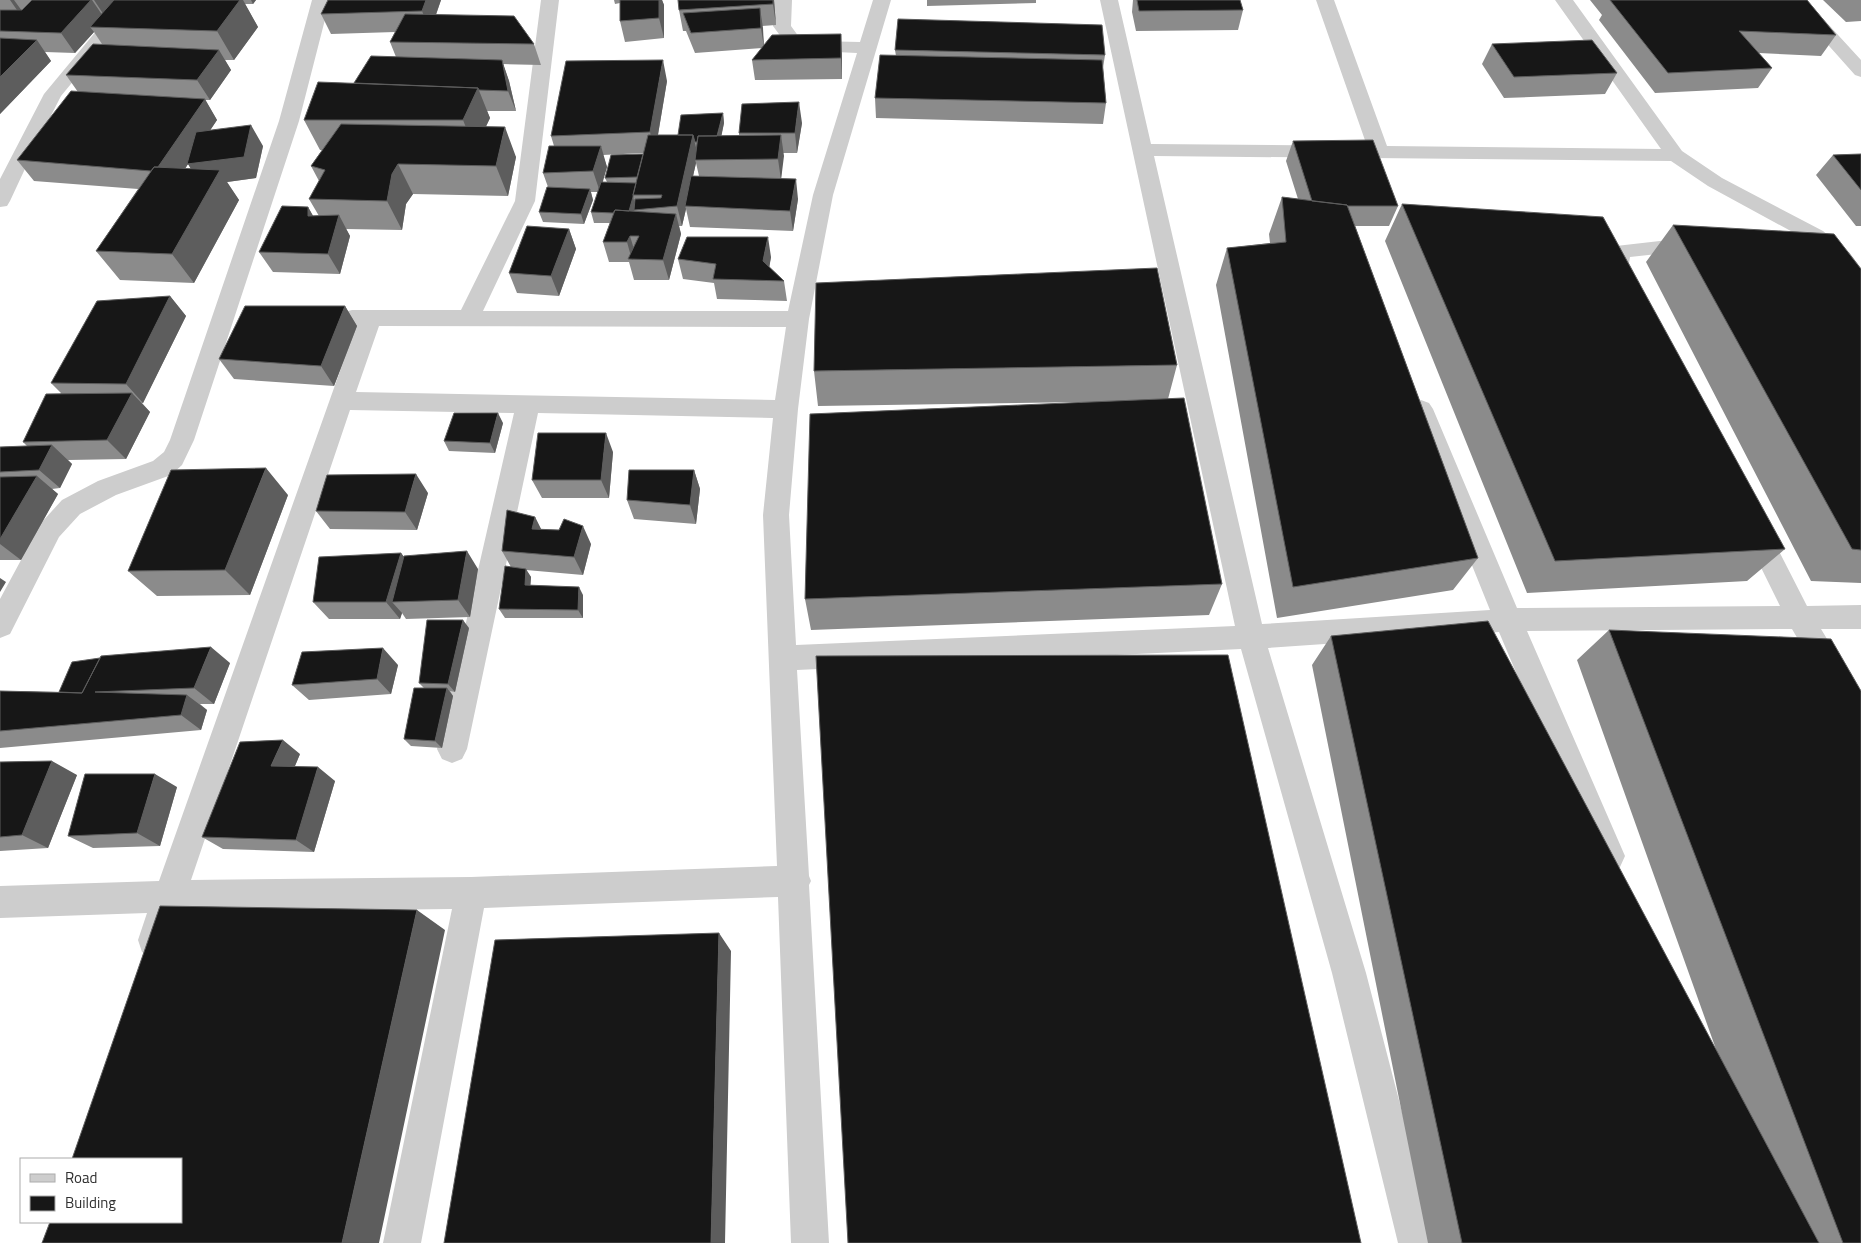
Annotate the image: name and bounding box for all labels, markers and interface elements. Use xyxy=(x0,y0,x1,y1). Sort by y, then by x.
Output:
legend xyxy=(20,1158,182,1223)
text: Road xyxy=(65,1166,97,1189)
text: Building xyxy=(65,1191,116,1214)

